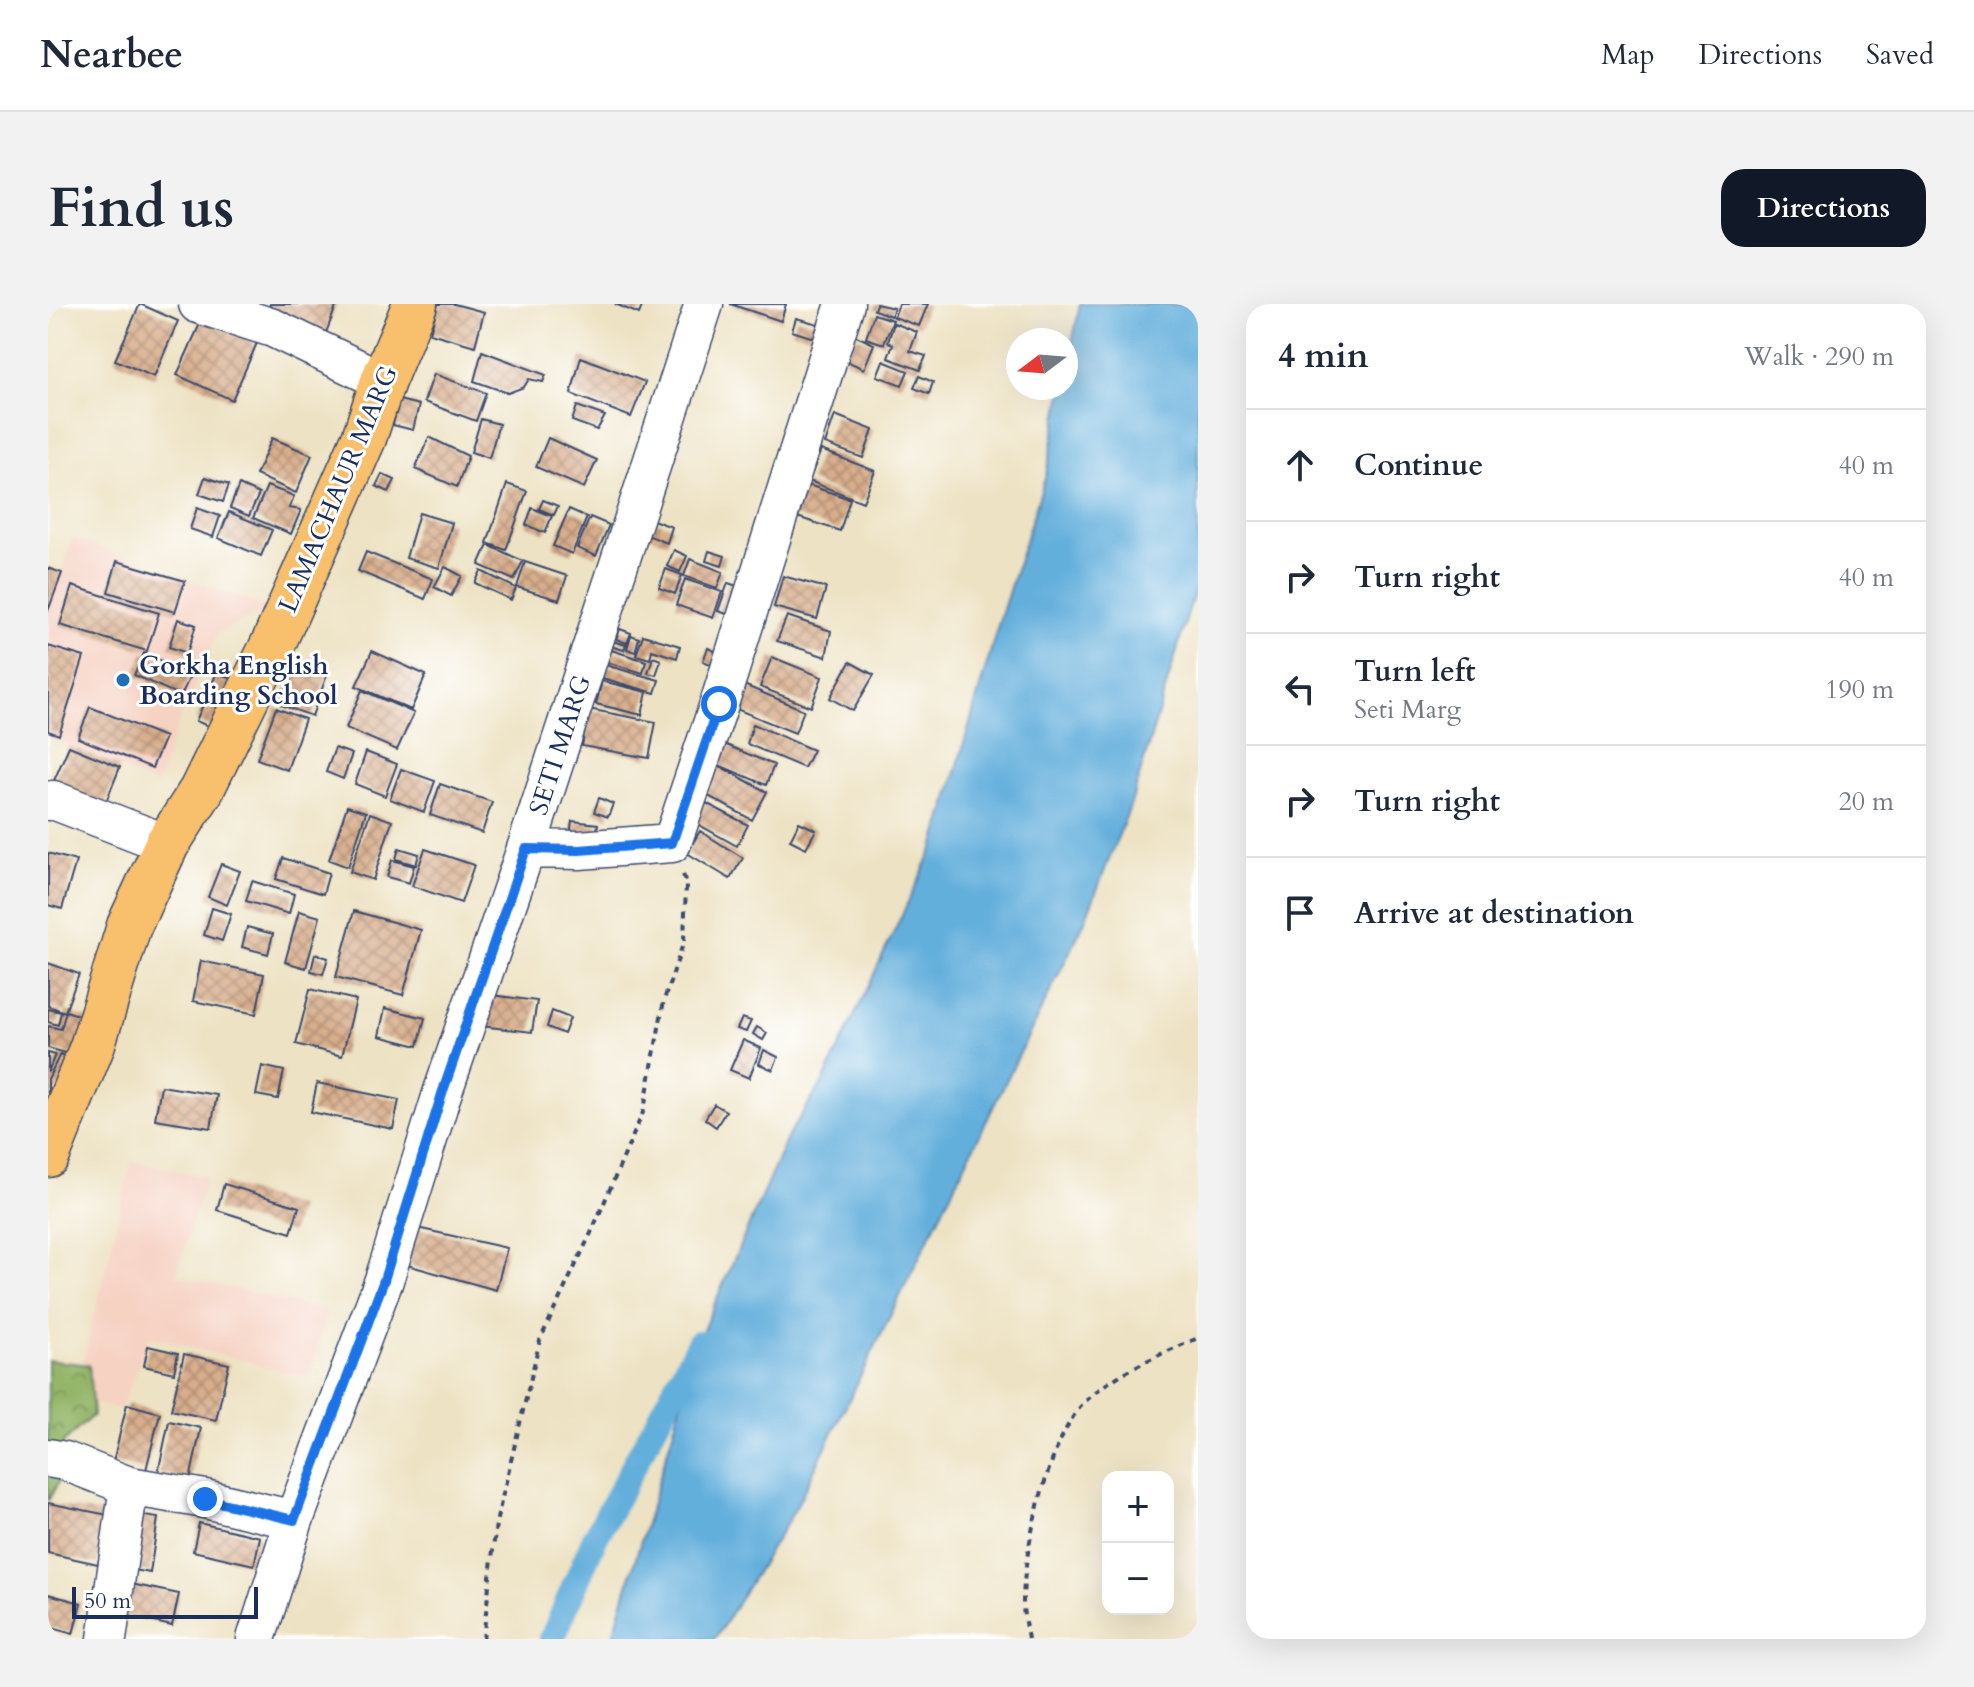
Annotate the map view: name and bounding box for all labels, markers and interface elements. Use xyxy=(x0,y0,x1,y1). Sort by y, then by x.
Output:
text: Nearbee xyxy=(40,29,183,81)
text: Map xyxy=(1601,36,1655,74)
text: Directions xyxy=(1699,36,1822,74)
text: Saved xyxy=(1866,36,1934,74)
button: Directions xyxy=(1721,169,1926,247)
text: Find us xyxy=(48,171,234,246)
north arrow xyxy=(1006,328,1078,400)
text: 4 min xyxy=(1278,333,1369,379)
text: Walk · 290 m xyxy=(1744,339,1894,374)
street label: LAMACHAUR MARG xyxy=(270,360,406,618)
icon: ahead xyxy=(1278,443,1322,487)
text: Continue xyxy=(1354,445,1483,486)
text: 40 m xyxy=(1838,448,1894,483)
icon: right xyxy=(1278,555,1322,599)
text: Turn right xyxy=(1354,557,1500,598)
text: 40 m xyxy=(1838,560,1894,595)
place label: Gorkha English Boarding School xyxy=(139,648,338,713)
text: Turn left xyxy=(1354,651,1476,692)
icon: left xyxy=(1278,667,1322,711)
street label: SETI MARG xyxy=(521,670,599,820)
marker: Gorkha English Boarding School xyxy=(114,671,132,689)
text: 190 m xyxy=(1825,672,1894,707)
route start xyxy=(701,686,737,722)
text: Seti Marg xyxy=(1354,692,1461,727)
icon: right xyxy=(1278,779,1322,823)
text: Turn right xyxy=(1354,781,1500,822)
text: 20 m xyxy=(1838,784,1894,819)
icon: arrive xyxy=(1278,891,1322,935)
text: Arrive at destination xyxy=(1354,893,1634,934)
map controls xyxy=(1102,1471,1174,1615)
button: + xyxy=(1102,1471,1174,1543)
route end xyxy=(187,1481,223,1517)
button: − xyxy=(1102,1543,1174,1615)
scale bar xyxy=(72,1583,258,1619)
text: 50 m xyxy=(84,1586,131,1616)

